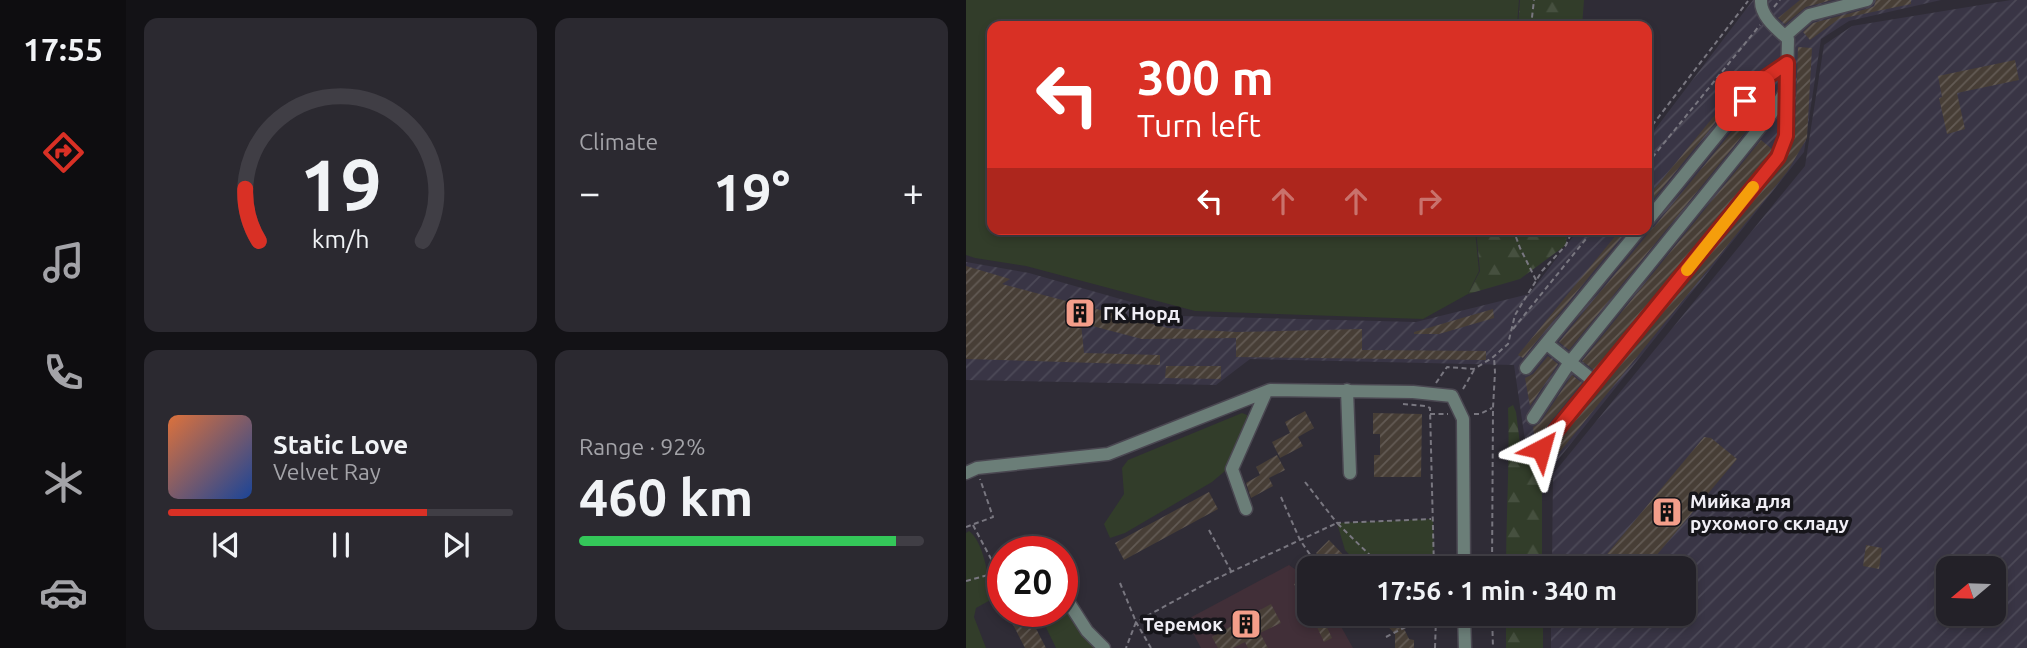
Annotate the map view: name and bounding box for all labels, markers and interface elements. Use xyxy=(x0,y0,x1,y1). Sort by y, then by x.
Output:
text: 17:55 xyxy=(23,31,103,67)
icon: left xyxy=(1022,49,1113,140)
text: 300 m xyxy=(1137,49,1274,104)
pin xyxy=(1715,71,1775,131)
icon: arrive xyxy=(1726,82,1764,120)
text: Turn left xyxy=(1137,107,1261,143)
icon: directions xyxy=(39,128,88,177)
text: Climate xyxy=(579,129,658,154)
text: 19 xyxy=(299,143,382,225)
text: 19° xyxy=(713,163,790,221)
text: − xyxy=(579,171,600,213)
text: + xyxy=(903,171,924,213)
icon: left xyxy=(1191,182,1229,220)
icon: ahead xyxy=(1264,182,1302,220)
icon: ahead xyxy=(1337,182,1375,220)
icon: right xyxy=(1410,182,1448,220)
text: km/h xyxy=(312,225,369,253)
icon: music xyxy=(39,238,88,287)
building icon: ГК Норд xyxy=(1063,296,1097,330)
place label: ГК Норд xyxy=(1103,302,1181,324)
icon: phone xyxy=(39,348,88,397)
position arrow xyxy=(1504,412,1578,486)
text: Static Love xyxy=(273,430,408,459)
text: Range · 92% xyxy=(579,434,706,459)
icon: climate xyxy=(39,458,88,507)
text: Velvet Ray xyxy=(273,459,381,484)
text: 460 km xyxy=(579,468,753,526)
place label: Мийка для рухомого складу xyxy=(1690,490,1849,534)
building icon: Мийка для рухомого складу xyxy=(1650,495,1684,529)
icon: previous xyxy=(207,526,245,564)
icon: pause xyxy=(322,526,360,564)
icon: next xyxy=(437,526,475,564)
speed limit sign: 20 xyxy=(987,536,1078,627)
north arrow xyxy=(1936,556,2006,626)
map controls xyxy=(1936,556,2006,626)
icon: car xyxy=(39,568,88,617)
text: 17:56 · 1 min · 340 m xyxy=(1376,576,1617,605)
building icon: Теремок xyxy=(1229,607,1263,641)
place label: Теремок xyxy=(1143,613,1223,635)

